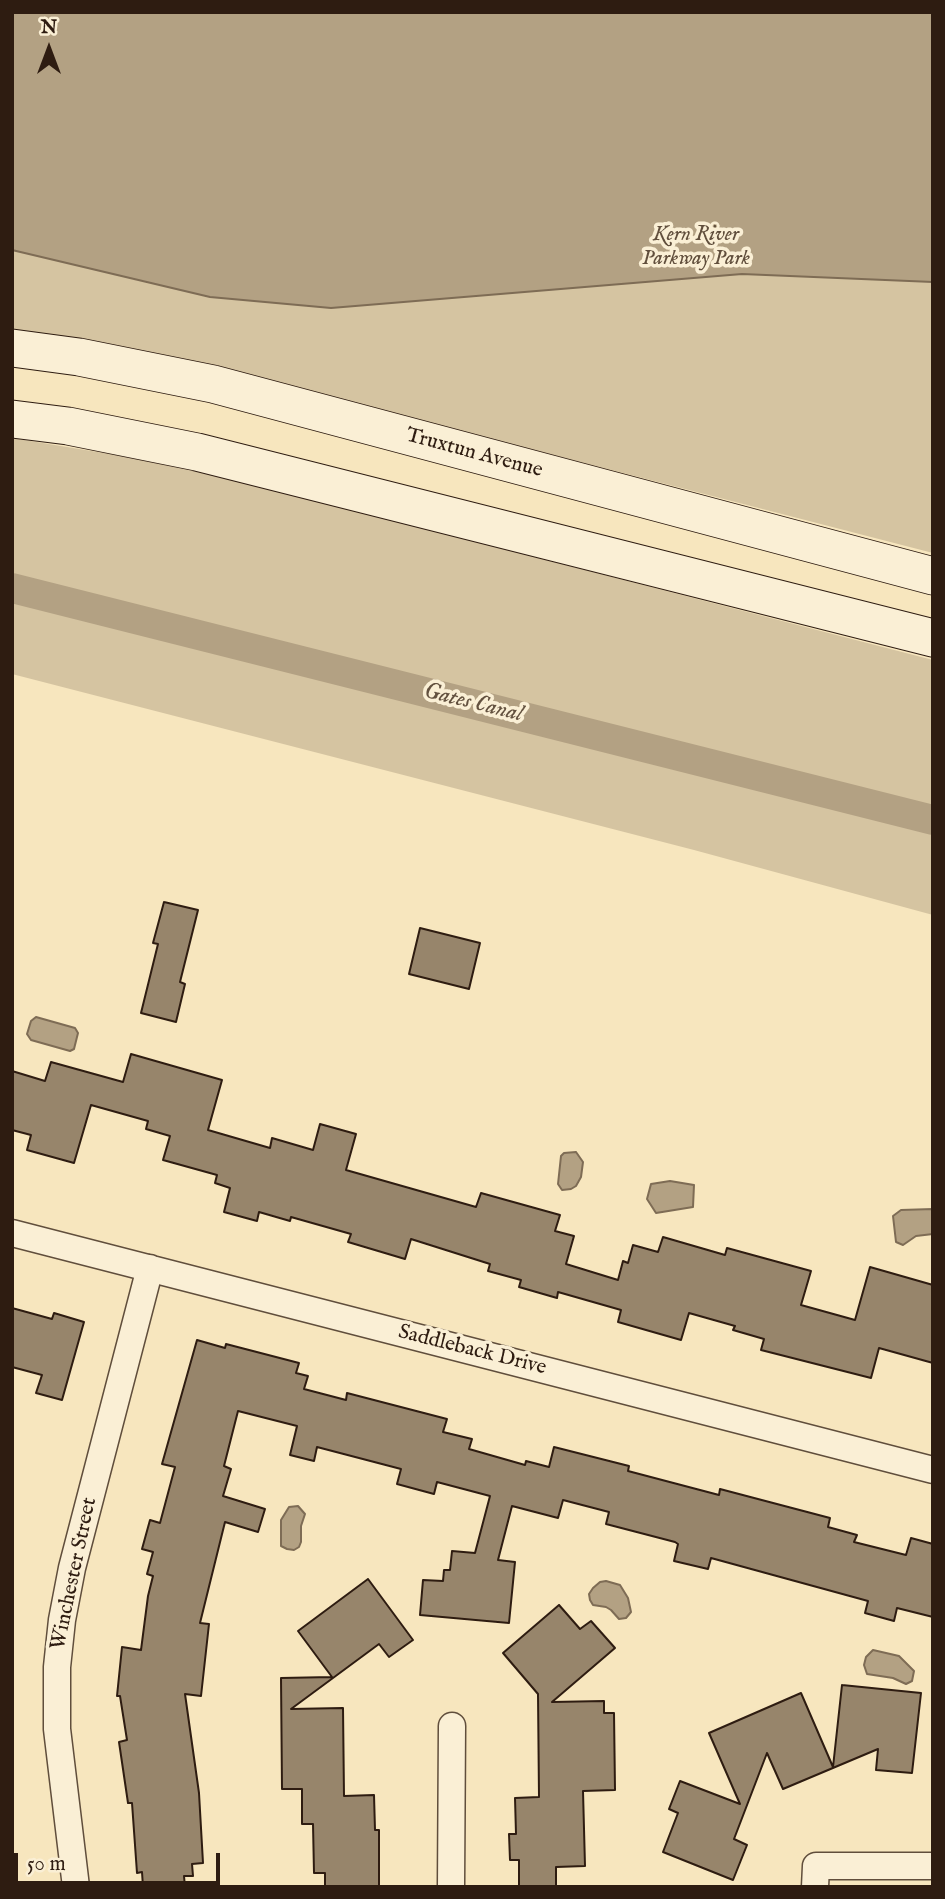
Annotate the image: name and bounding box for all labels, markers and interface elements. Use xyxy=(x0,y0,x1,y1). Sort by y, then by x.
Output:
north arrow xyxy=(14,14,84,84)
text: N xyxy=(41,16,57,40)
park label: Kern River Parkway Park xyxy=(642,223,750,273)
street label: Truxtun Avenue xyxy=(403,424,545,484)
water label: Gates Canal xyxy=(421,678,525,730)
street label: Saddleback Drive xyxy=(395,1320,549,1382)
street label: Winchester Street xyxy=(47,1495,103,1653)
scale bar xyxy=(18,1840,224,1884)
text: 50 m xyxy=(27,1851,66,1878)

